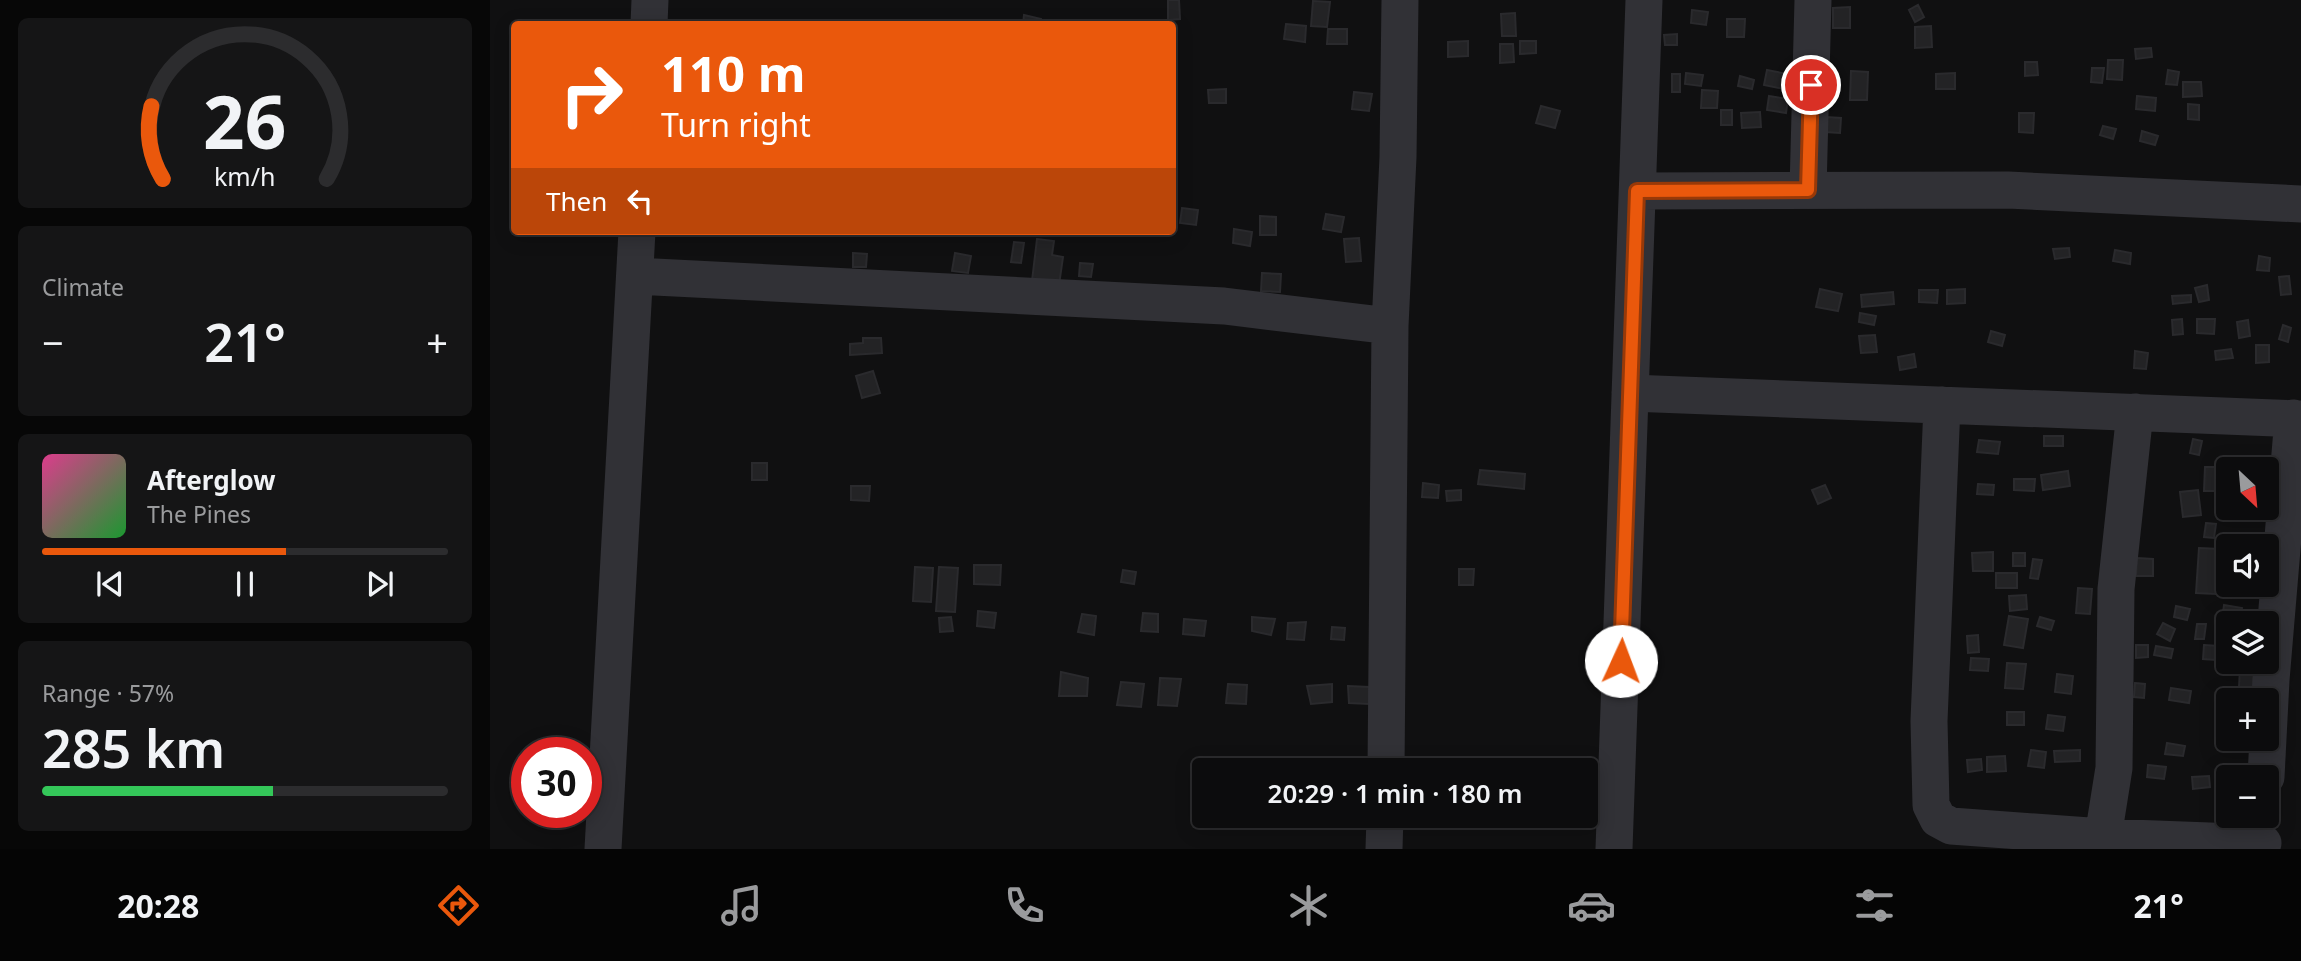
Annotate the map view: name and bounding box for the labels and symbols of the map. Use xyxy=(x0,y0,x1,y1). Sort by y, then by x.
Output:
pin xyxy=(1781,55,1841,115)
north arrow xyxy=(2216,457,2278,520)
position arrow xyxy=(1584,624,1658,698)
speed limit sign: 30 xyxy=(511,737,602,828)

